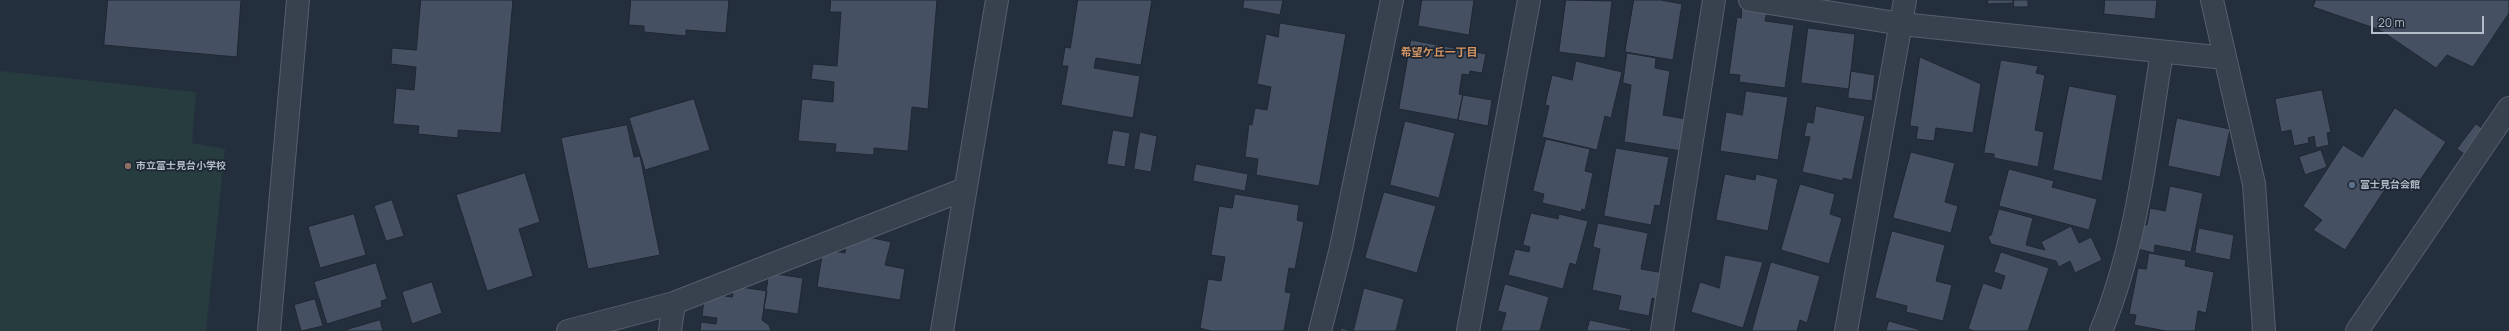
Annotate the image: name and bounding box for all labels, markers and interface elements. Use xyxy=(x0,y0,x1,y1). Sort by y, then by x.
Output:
scale bar xyxy=(2373,8,2486,34)
text: 20 m xyxy=(2378,14,2405,31)
district label: 希望ケ丘一丁目 xyxy=(1401,46,1477,60)
place label: 市立富士見台小学校 xyxy=(136,160,226,172)
marker: 市立富士見台小学校 xyxy=(123,161,133,171)
place label: 富士見台会館 xyxy=(2360,179,2420,191)
marker: 富士見台会館 xyxy=(2347,180,2357,190)

